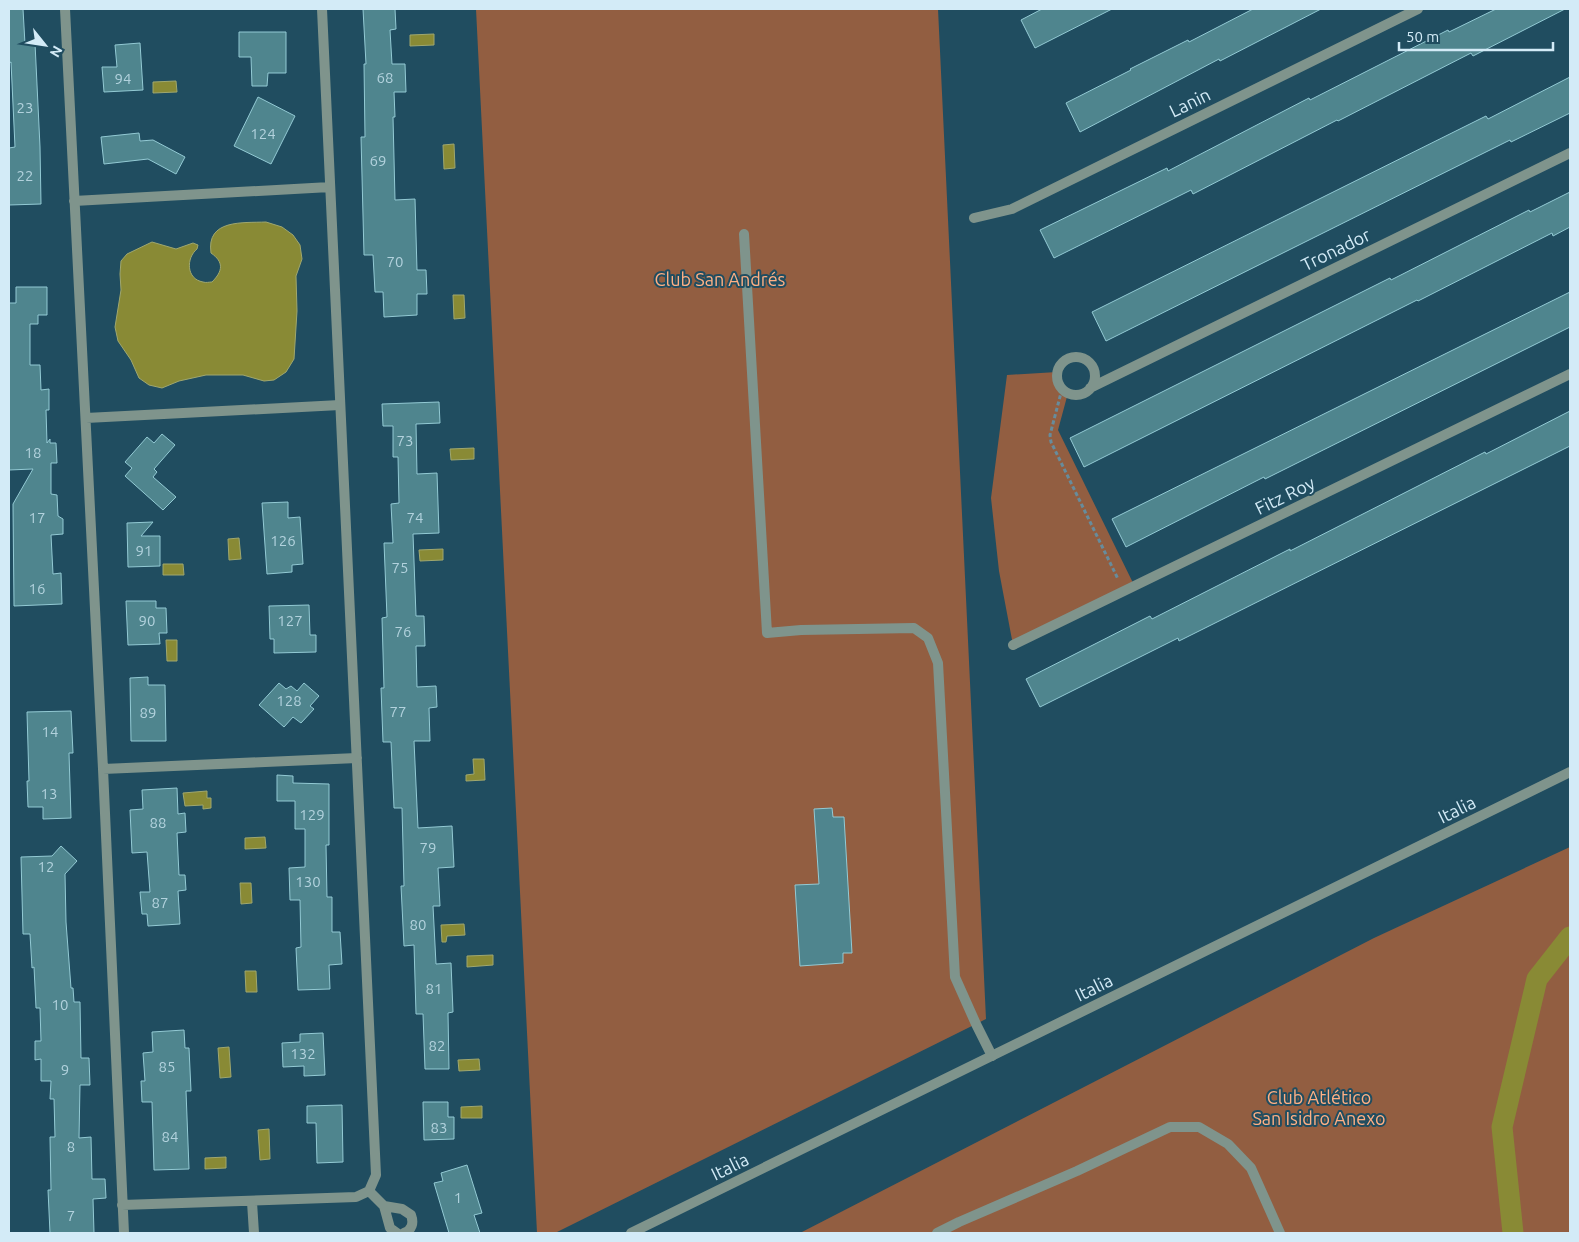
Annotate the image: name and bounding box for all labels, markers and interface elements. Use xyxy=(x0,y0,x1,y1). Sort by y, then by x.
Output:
north arrow xyxy=(20,20,70,70)
scale bar xyxy=(1399,20,1553,52)
text: 50 m xyxy=(1406,28,1439,45)
text: N xyxy=(47,43,66,60)
house number: 68 xyxy=(377,69,393,86)
house number: 94 xyxy=(115,70,131,87)
street label: Lanin xyxy=(1166,84,1213,121)
house number: 23 xyxy=(17,99,33,116)
house number: 124 xyxy=(250,125,276,142)
house number: 69 xyxy=(370,152,386,169)
house number: 22 xyxy=(17,167,33,184)
street label: Tronador xyxy=(1298,224,1373,274)
house number: 70 xyxy=(387,253,403,270)
park label: Club San Andrés xyxy=(655,269,786,289)
house number: 73 xyxy=(397,432,413,449)
house number: 18 xyxy=(25,444,41,461)
street label: Fitz Roy xyxy=(1252,472,1318,518)
house number: 17 xyxy=(29,509,45,526)
house number: 74 xyxy=(407,509,423,526)
house number: 126 xyxy=(270,532,296,549)
house number: 91 xyxy=(136,542,152,559)
house number: 75 xyxy=(392,559,408,576)
house number: 16 xyxy=(29,580,45,597)
house number: 90 xyxy=(139,612,155,629)
house number: 127 xyxy=(277,612,303,629)
house number: 76 xyxy=(395,623,411,640)
house number: 128 xyxy=(276,692,302,709)
house number: 77 xyxy=(390,703,406,720)
house number: 89 xyxy=(140,704,156,721)
house number: 14 xyxy=(42,723,58,740)
house number: 13 xyxy=(41,785,57,802)
street label: Italia xyxy=(1435,792,1479,827)
house number: 129 xyxy=(299,806,325,823)
house number: 88 xyxy=(150,814,166,831)
house number: 79 xyxy=(420,839,436,856)
house number: 12 xyxy=(38,858,54,875)
house number: 130 xyxy=(295,873,321,890)
house number: 87 xyxy=(152,894,168,911)
house number: 80 xyxy=(410,916,426,933)
street label: Italia xyxy=(1072,970,1116,1005)
house number: 81 xyxy=(426,980,442,997)
house number: 10 xyxy=(52,996,68,1013)
house number: 82 xyxy=(429,1037,445,1054)
house number: 132 xyxy=(290,1045,316,1062)
house number: 85 xyxy=(159,1058,175,1075)
house number: 9 xyxy=(61,1061,69,1078)
park label: Club Atlético San Isidro Anexo xyxy=(1252,1087,1386,1128)
house number: 83 xyxy=(431,1119,447,1136)
house number: 84 xyxy=(162,1128,178,1145)
house number: 8 xyxy=(67,1138,75,1155)
street label: Italia xyxy=(708,1149,752,1184)
house number: 1 xyxy=(454,1189,462,1206)
house number: 7 xyxy=(67,1207,75,1224)

